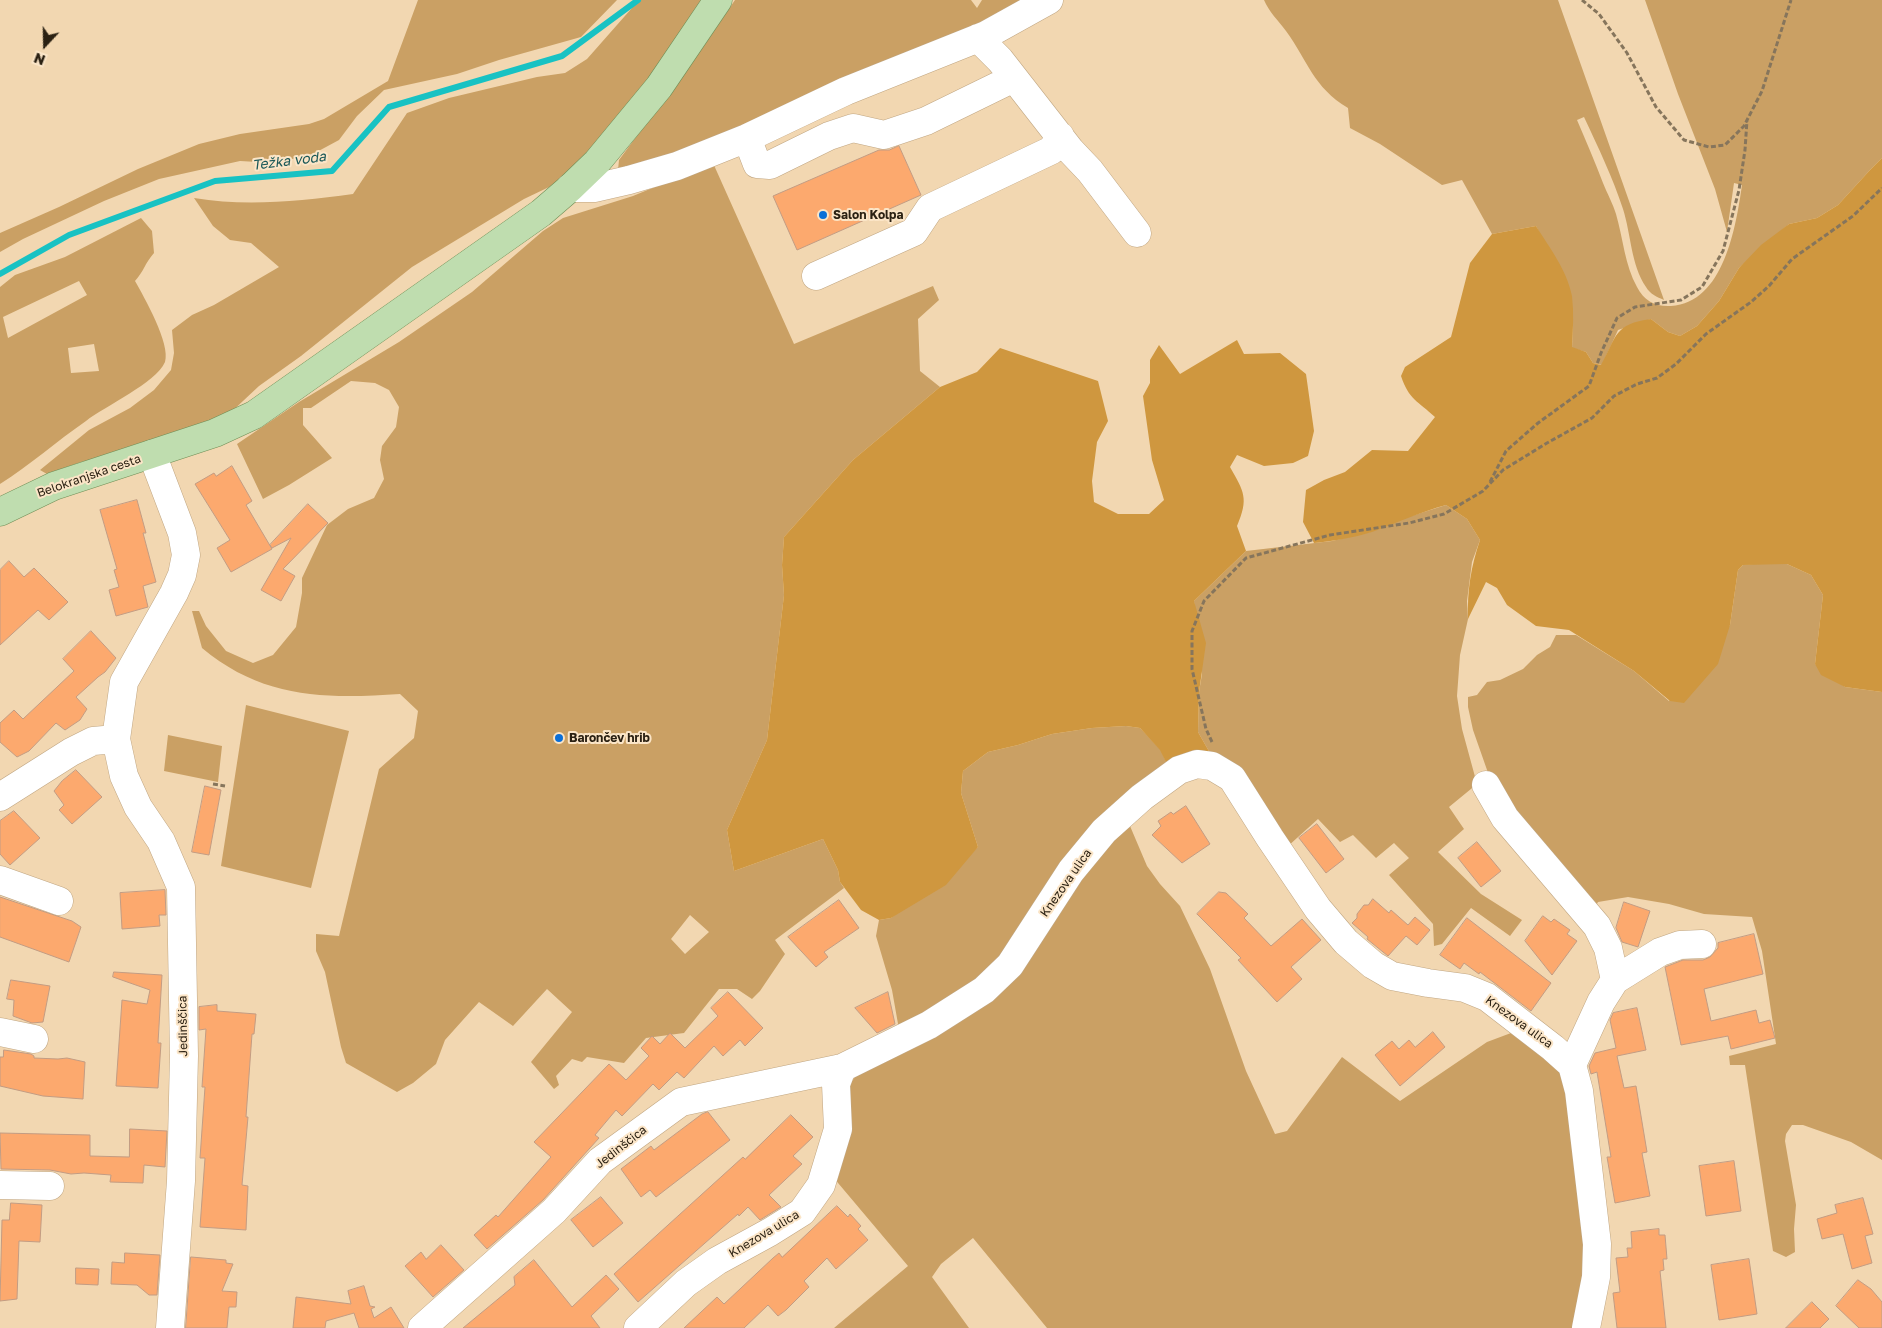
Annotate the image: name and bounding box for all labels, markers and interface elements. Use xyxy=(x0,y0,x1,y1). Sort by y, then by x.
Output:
north arrow xyxy=(20,20,70,70)
text: N xyxy=(31,50,47,69)
water label: Težka voda xyxy=(251,148,327,174)
place label: Salon Kolpa xyxy=(833,208,903,222)
marker: Salon Kolpa xyxy=(817,209,829,221)
street label: Belokranjska cesta xyxy=(35,451,143,501)
place label: Barončev hrib xyxy=(569,731,650,745)
marker: Barončev hrib xyxy=(553,732,565,744)
street label: Knezova ulica xyxy=(1037,846,1095,920)
street label: Knezova ulica xyxy=(1483,993,1555,1051)
street label: Jedinščica xyxy=(175,995,191,1057)
street label: Jedinščica xyxy=(593,1123,649,1171)
street label: Knezova ulica xyxy=(726,1207,802,1261)

